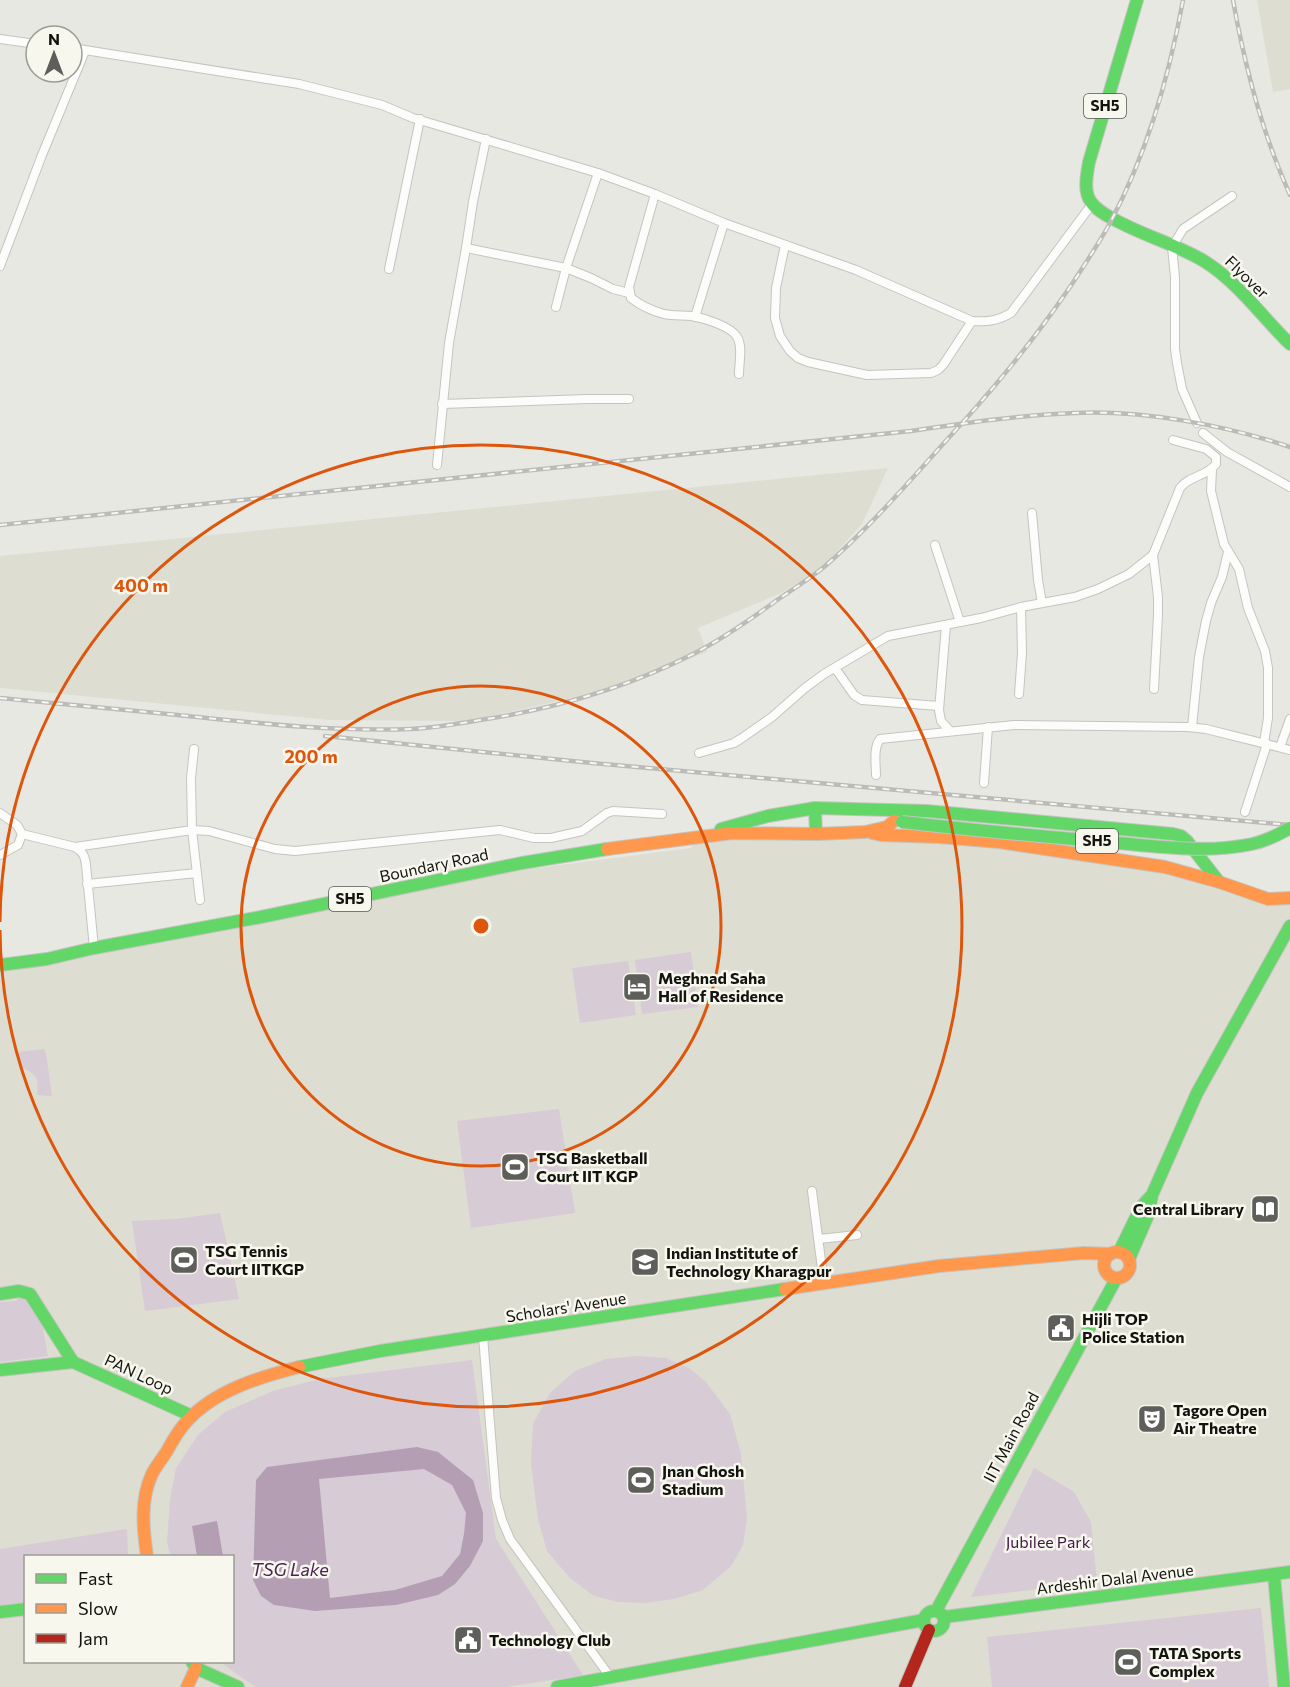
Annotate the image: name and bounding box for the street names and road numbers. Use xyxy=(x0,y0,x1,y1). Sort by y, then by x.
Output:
road number: SH5 xyxy=(1084,94,1126,118)
street label: Flyover xyxy=(1222,251,1274,302)
road number: SH5 xyxy=(1076,829,1118,853)
street label: Boundary Road xyxy=(378,844,490,885)
road number: SH5 xyxy=(329,887,371,911)
street label: Scholars' Avenue xyxy=(504,1288,627,1325)
street label: PAN Loop xyxy=(102,1349,176,1398)
street label: IIT Main Road xyxy=(979,1388,1042,1485)
street label: Ardeshir Dalal Avenue xyxy=(1035,1559,1194,1598)

